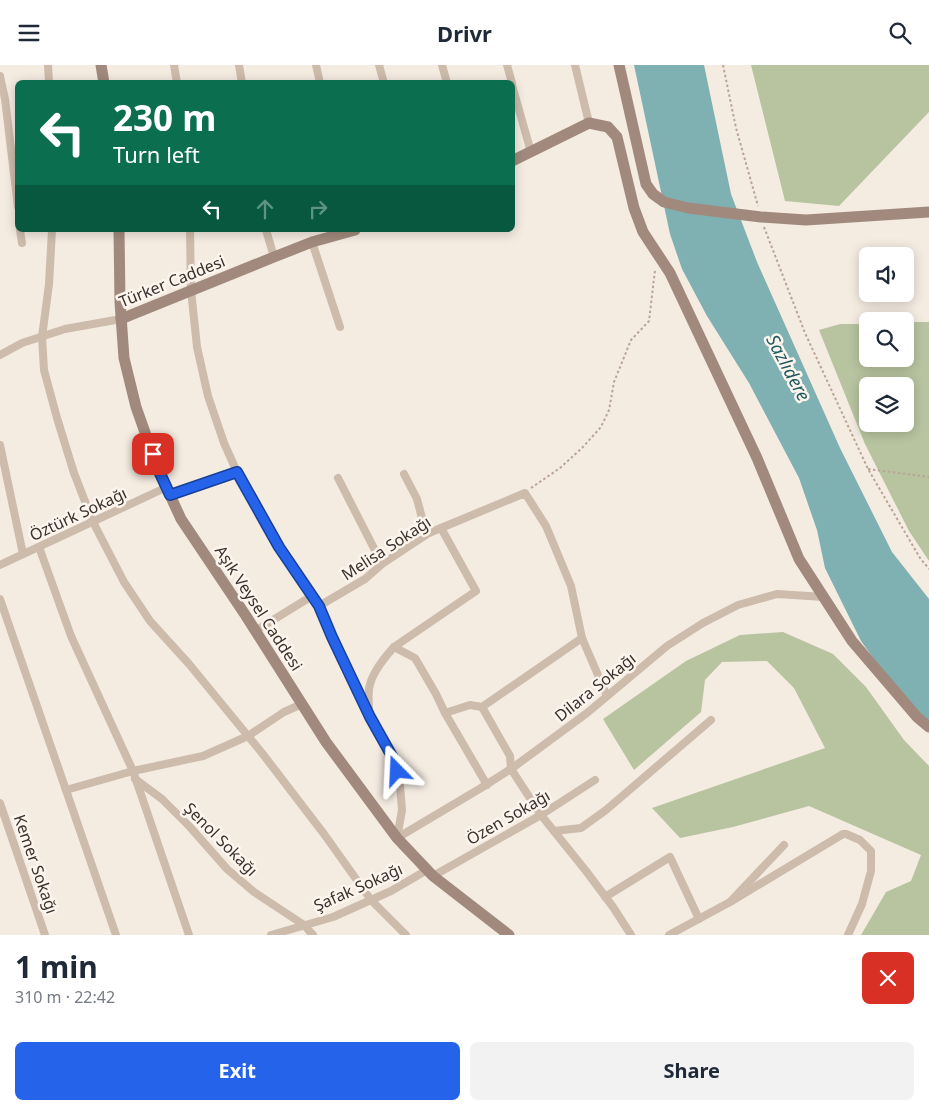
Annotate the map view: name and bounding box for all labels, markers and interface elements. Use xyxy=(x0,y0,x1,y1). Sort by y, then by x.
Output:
text: Drivr xyxy=(437,18,492,48)
icon: menu xyxy=(15,19,43,47)
icon: search xyxy=(886,19,914,47)
text: 230 m xyxy=(113,94,216,141)
icon: left xyxy=(30,100,95,165)
text: Turn left xyxy=(113,139,200,169)
icon: left xyxy=(198,195,226,223)
icon: ahead xyxy=(251,195,279,223)
icon: right xyxy=(304,195,332,223)
map controls xyxy=(859,247,914,432)
button: sound xyxy=(859,247,914,302)
street label: Türker Caddesi xyxy=(116,250,228,312)
button: search xyxy=(859,312,914,367)
water label: Sazlıdere xyxy=(761,330,816,405)
button: layers xyxy=(859,377,914,432)
pin xyxy=(132,433,174,475)
icon: arrive xyxy=(139,440,167,468)
street label: Öztürk Sokağı xyxy=(26,482,130,546)
street label: Melisa Sokağı xyxy=(337,511,435,585)
street label: Aşık Veysel Caddesi xyxy=(210,541,308,675)
street label: Dilara Sokağı xyxy=(550,648,640,726)
position arrow xyxy=(370,744,422,796)
street label: Özen Sokağı xyxy=(462,784,554,850)
street label: Şenol Sokağı xyxy=(179,797,263,881)
street label: Kemer Sokağı xyxy=(9,811,63,917)
street label: Şafak Sokağı xyxy=(310,858,406,916)
text: 1 min xyxy=(15,946,98,987)
button: close xyxy=(862,952,914,1004)
text: 310 m · 22:42 xyxy=(15,986,115,1008)
button: Exit xyxy=(15,1042,460,1100)
button: Share xyxy=(470,1042,914,1100)

